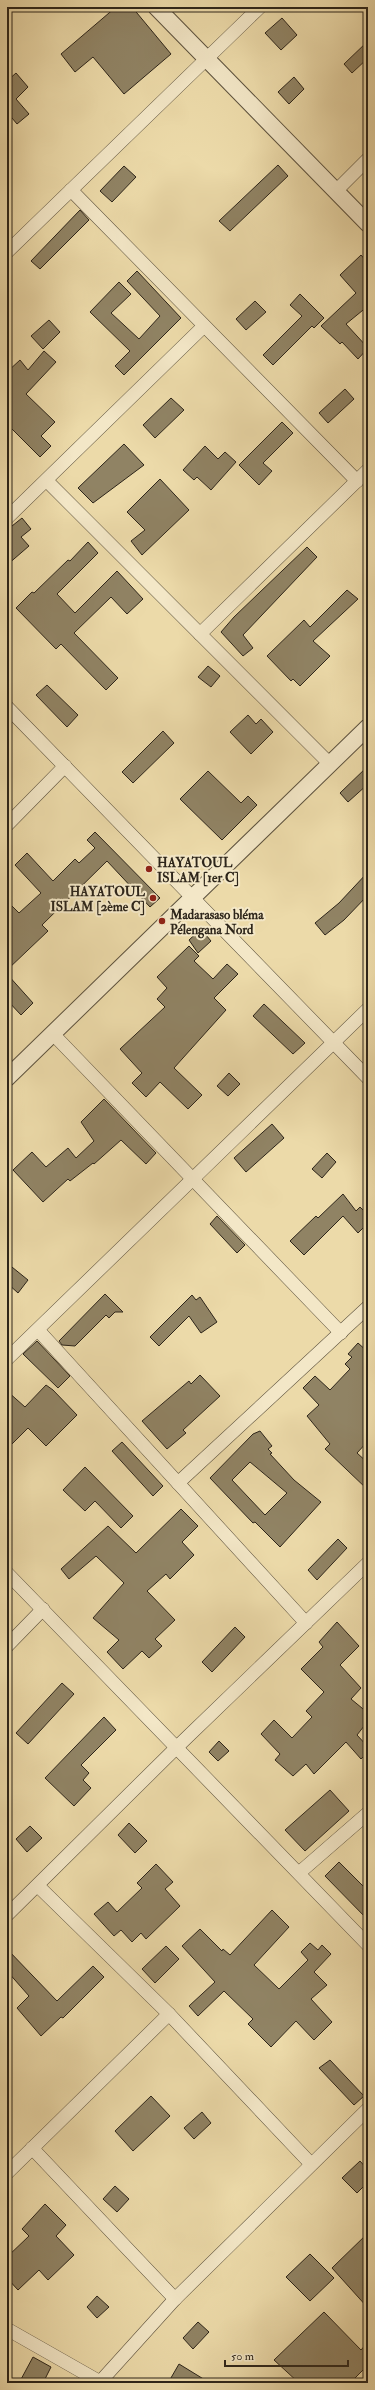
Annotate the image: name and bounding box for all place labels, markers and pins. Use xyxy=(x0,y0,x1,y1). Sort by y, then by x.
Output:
place label: HAYATOUL ISLAM [1er C] xyxy=(157,855,239,887)
marker: HAYATOUL ISLAM [1er C] xyxy=(144,864,154,874)
place label: HAYATOUL ISLAM [2ème C] xyxy=(50,884,146,916)
marker: HAYATOUL ISLAM [2ème C] xyxy=(148,893,158,903)
place label: Madarasaso bléma Pélengana Nord xyxy=(169,907,264,939)
marker: Madarasaso bléma Pélengana Nord xyxy=(157,916,167,926)

